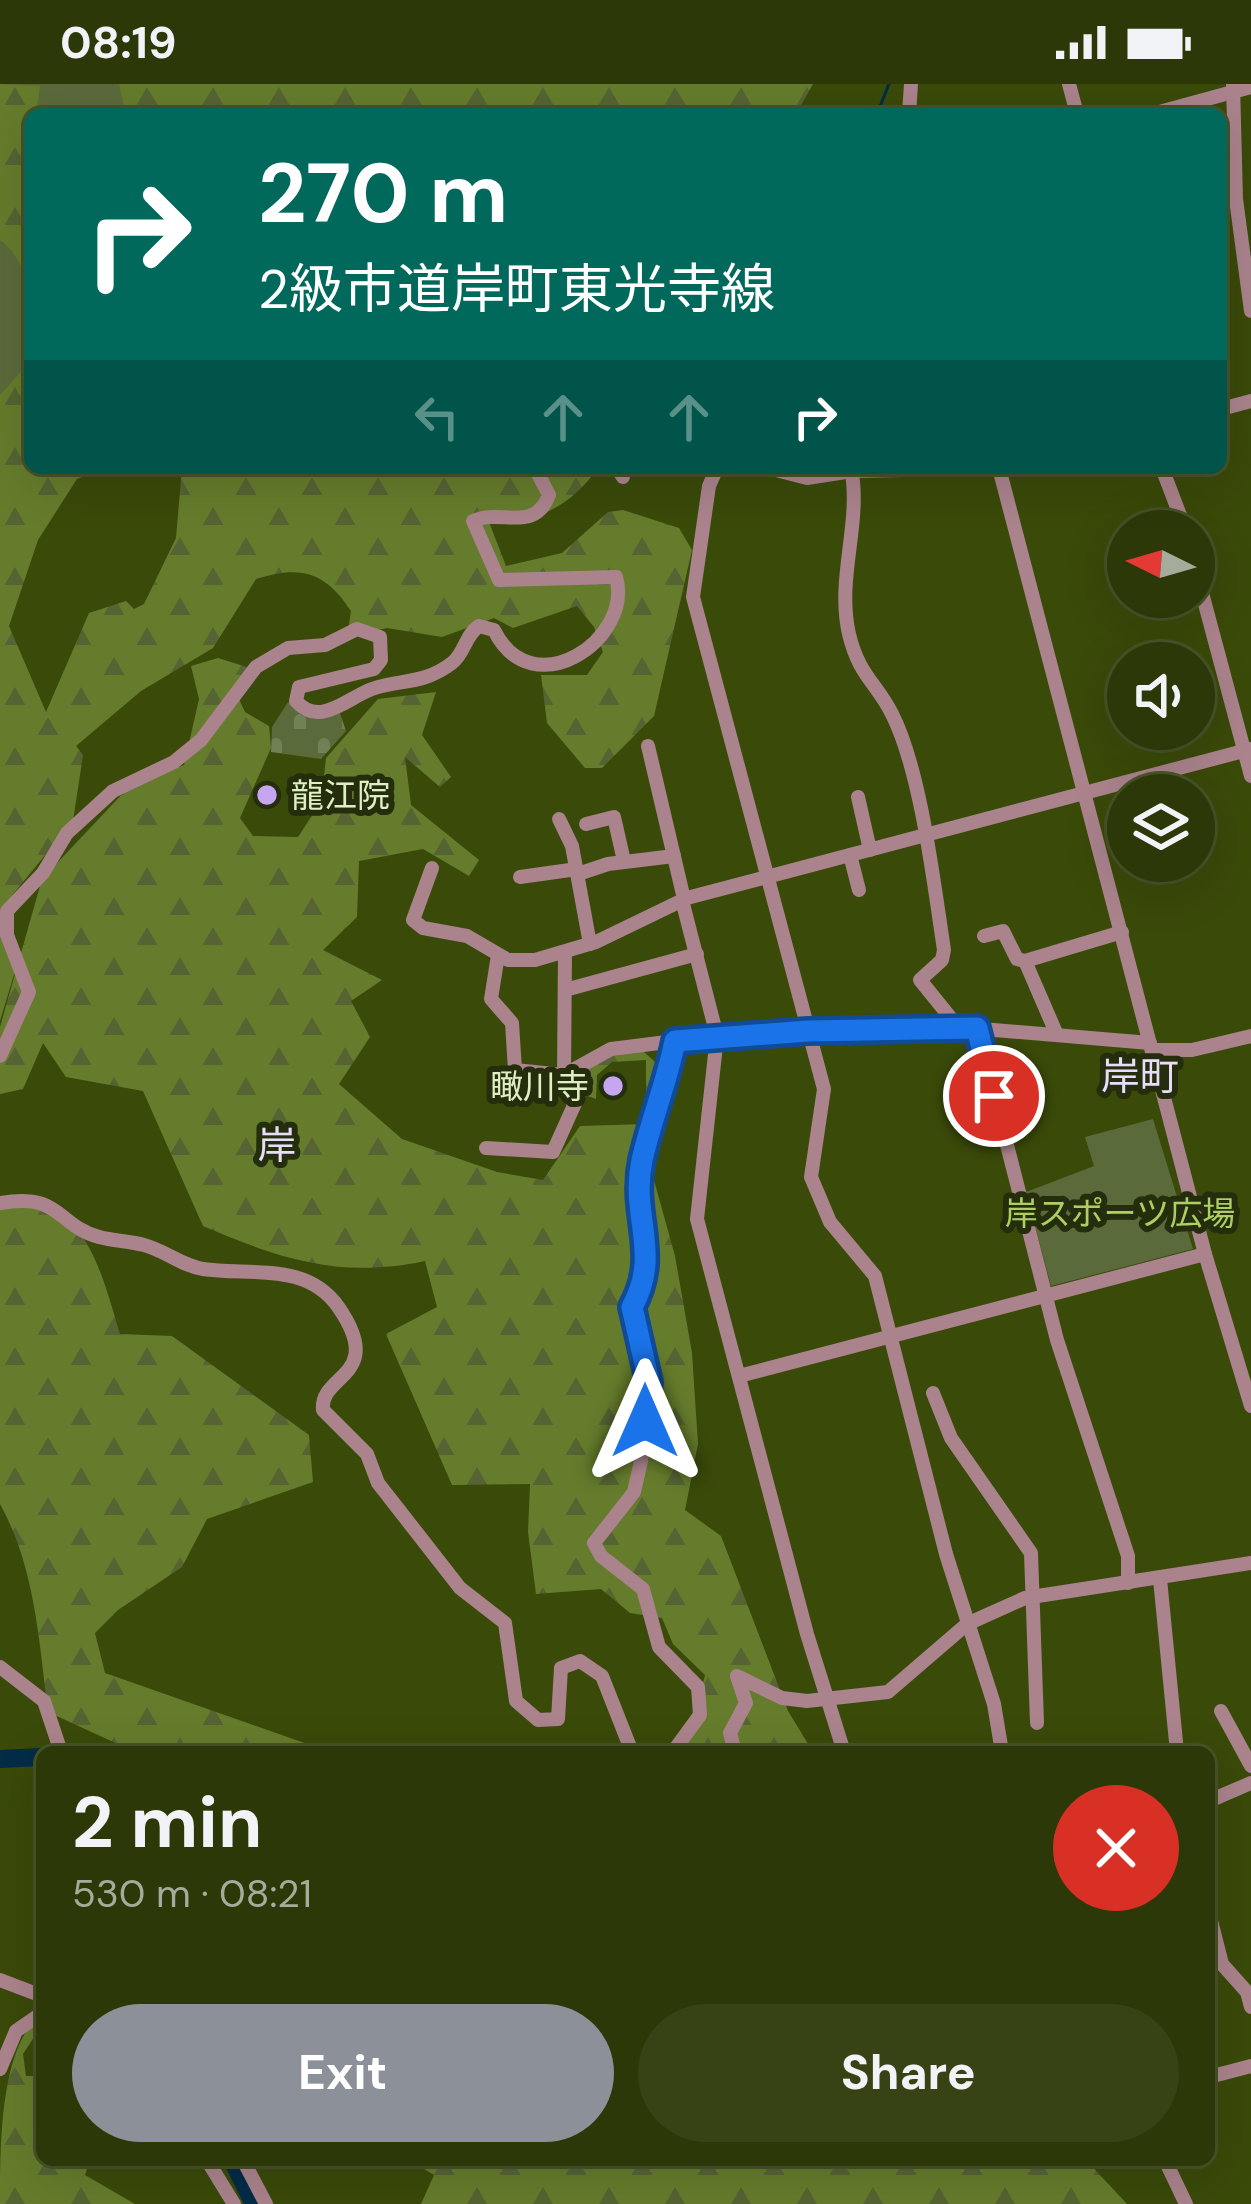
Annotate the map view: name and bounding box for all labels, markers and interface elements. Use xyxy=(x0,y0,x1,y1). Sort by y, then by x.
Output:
text: 08:19 xyxy=(60,13,177,72)
text: 270 m xyxy=(258,139,508,248)
icon: right xyxy=(60,156,216,312)
text: 2級市道岸町東光寺線 xyxy=(258,254,775,325)
icon: left xyxy=(404,384,470,450)
icon: ahead xyxy=(530,384,596,450)
icon: ahead xyxy=(656,384,722,450)
icon: right xyxy=(782,384,848,450)
north arrow xyxy=(1107,510,1215,618)
map controls xyxy=(1107,510,1215,882)
button: sound xyxy=(1107,642,1215,750)
place label: 龍江院 xyxy=(291,774,390,817)
button: layers xyxy=(1107,774,1215,882)
marker: 龍江院 xyxy=(254,782,280,808)
pin xyxy=(943,1045,1045,1147)
district label: 岸町 xyxy=(1101,1051,1179,1102)
icon: arrive xyxy=(961,1063,1027,1129)
place label: 瞰川寺 xyxy=(490,1065,589,1108)
marker: 瞰川寺 xyxy=(600,1073,626,1099)
district label: 岸 xyxy=(257,1120,297,1171)
park label: 岸スポーツ広場 xyxy=(1005,1192,1235,1235)
position arrow xyxy=(582,1358,708,1484)
text: 2 min xyxy=(72,1776,262,1869)
button: close xyxy=(1053,1785,1179,1911)
text: 530 m · 08:21 xyxy=(72,1868,312,1919)
button: Exit xyxy=(72,2004,614,2142)
button: Share xyxy=(638,2004,1179,2142)

